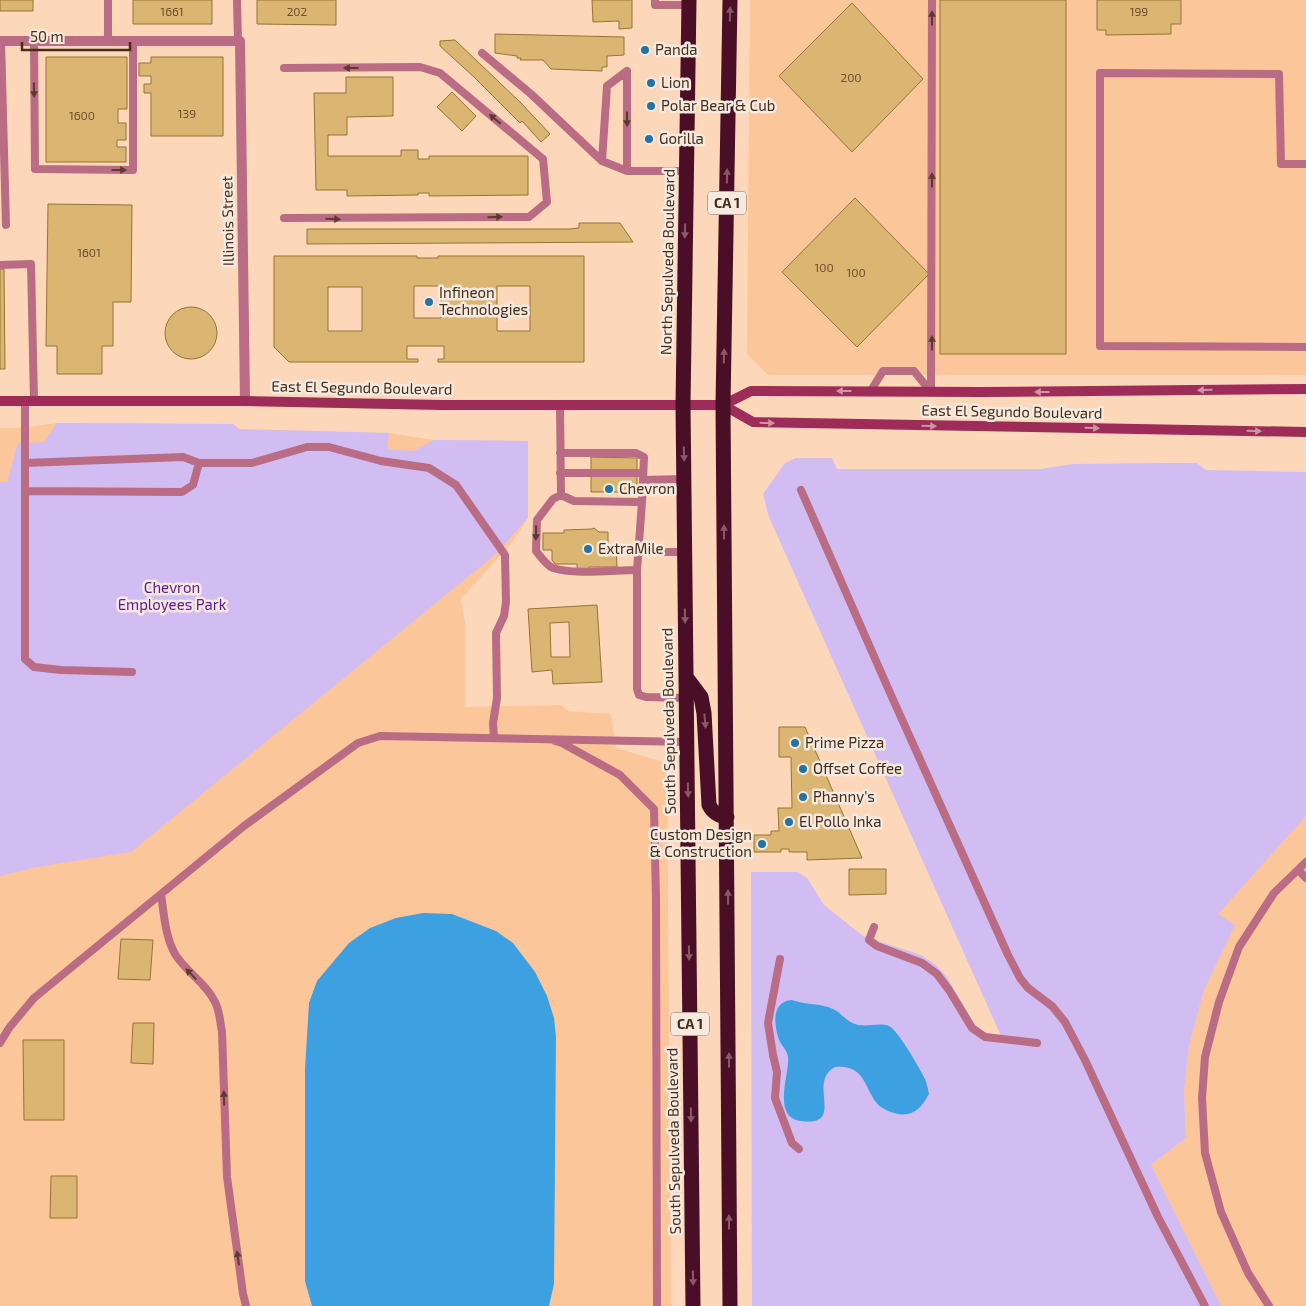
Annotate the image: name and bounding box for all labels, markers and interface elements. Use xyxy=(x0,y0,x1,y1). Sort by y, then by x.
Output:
house number: 1661 xyxy=(160,4,184,18)
house number: 202 xyxy=(287,4,308,18)
house number: 199 xyxy=(1130,4,1148,18)
one-way arrow xyxy=(726,6,734,22)
one-way arrow xyxy=(928,10,936,26)
scale bar xyxy=(22,20,130,52)
text: 50 m xyxy=(30,27,64,45)
place label: Panda xyxy=(655,40,698,58)
marker: Panda xyxy=(639,44,651,56)
one-way arrow xyxy=(342,64,358,72)
house number: 200 xyxy=(840,70,862,84)
place label: Lion xyxy=(661,73,690,91)
marker: Lion xyxy=(645,77,657,89)
one-way arrow xyxy=(31,82,39,98)
place label: Polar Bear & Cub xyxy=(661,96,775,114)
marker: Polar Bear & Cub xyxy=(645,100,657,112)
house number: 139 xyxy=(178,106,196,120)
house number: 1600 xyxy=(69,108,95,122)
one-way arrow xyxy=(623,112,631,128)
one-way arrow xyxy=(489,114,501,125)
place label: Gorilla xyxy=(659,129,704,147)
marker: Gorilla xyxy=(643,133,655,145)
one-way arrow xyxy=(111,166,127,174)
one-way arrow xyxy=(723,168,731,184)
street label: North Sepulveda Boulevard xyxy=(656,169,678,355)
one-way arrow xyxy=(928,172,936,188)
street label: Illinois Street xyxy=(217,176,237,266)
road number: CA 1 xyxy=(708,192,746,214)
one-way arrow xyxy=(488,213,504,221)
one-way arrow xyxy=(325,215,341,223)
one-way arrow xyxy=(681,223,689,239)
house number: 1601 xyxy=(77,245,101,259)
house number: 100 xyxy=(814,260,834,274)
house number: 100 xyxy=(846,265,866,279)
place label: Infineon Technologies xyxy=(439,283,528,318)
marker: Infineon Technologies xyxy=(423,296,435,308)
one-way arrow xyxy=(928,335,936,351)
one-way arrow xyxy=(720,348,728,364)
street label: East El Segundo Boulevard xyxy=(271,376,453,398)
one-way arrow xyxy=(1197,386,1213,394)
one-way arrow xyxy=(836,387,852,395)
one-way arrow xyxy=(1034,388,1050,396)
street label: East El Segundo Boulevard xyxy=(921,400,1103,422)
one-way arrow xyxy=(759,419,775,427)
one-way arrow xyxy=(922,422,938,430)
one-way arrow xyxy=(1084,425,1100,433)
one-way arrow xyxy=(1247,427,1263,435)
one-way arrow xyxy=(680,446,688,462)
place label: Chevron xyxy=(619,479,675,497)
marker: Chevron xyxy=(603,483,615,495)
one-way arrow xyxy=(720,524,728,540)
one-way arrow xyxy=(532,526,540,542)
place label: ExtraMile xyxy=(598,539,664,557)
marker: ExtraMile xyxy=(582,543,594,555)
park label: Chevron Employees Park xyxy=(118,578,227,613)
one-way arrow xyxy=(682,608,690,624)
street label: South Sepulveda Boulevard xyxy=(657,628,679,814)
one-way arrow xyxy=(701,713,709,729)
place label: Prime Pizza xyxy=(805,733,884,751)
marker: Prime Pizza xyxy=(789,737,801,749)
place label: Offset Coffee xyxy=(813,759,902,777)
marker: Offset Coffee xyxy=(797,763,809,775)
one-way arrow xyxy=(684,783,692,799)
place label: Phanny's xyxy=(813,787,875,805)
marker: Phanny's xyxy=(797,791,809,803)
place label: El Pollo Inka xyxy=(799,812,881,830)
marker: El Pollo Inka xyxy=(783,816,795,828)
place label: Custom Design & Construction xyxy=(649,825,752,860)
marker: Custom Design & Construction xyxy=(756,838,768,850)
one-way arrow xyxy=(724,889,732,905)
one-way arrow xyxy=(685,945,693,961)
one-way arrow xyxy=(185,968,197,980)
road number: CA 1 xyxy=(671,1012,709,1036)
street label: South Sepulveda Boulevard xyxy=(662,1048,684,1234)
one-way arrow xyxy=(724,1052,732,1068)
one-way arrow xyxy=(220,1089,228,1105)
one-way arrow xyxy=(687,1108,695,1124)
one-way arrow xyxy=(725,1214,733,1230)
one-way arrow xyxy=(234,1250,242,1266)
one-way arrow xyxy=(689,1270,697,1286)

